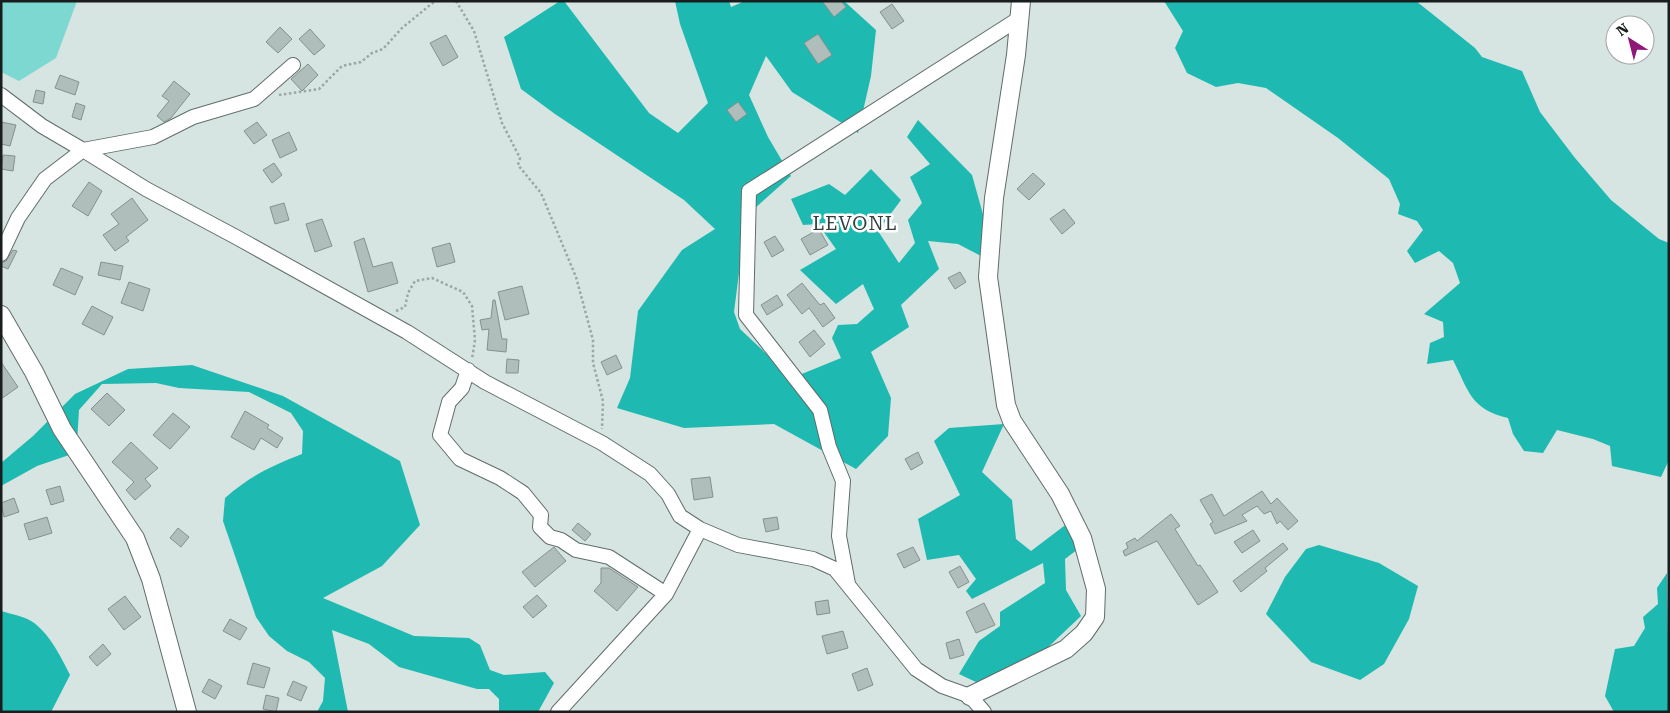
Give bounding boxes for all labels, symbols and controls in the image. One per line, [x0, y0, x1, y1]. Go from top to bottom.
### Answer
north arrow [1605, 15, 1655, 65]
text: N [1613, 20, 1632, 39]
district label: LEVONL [813, 212, 897, 235]

